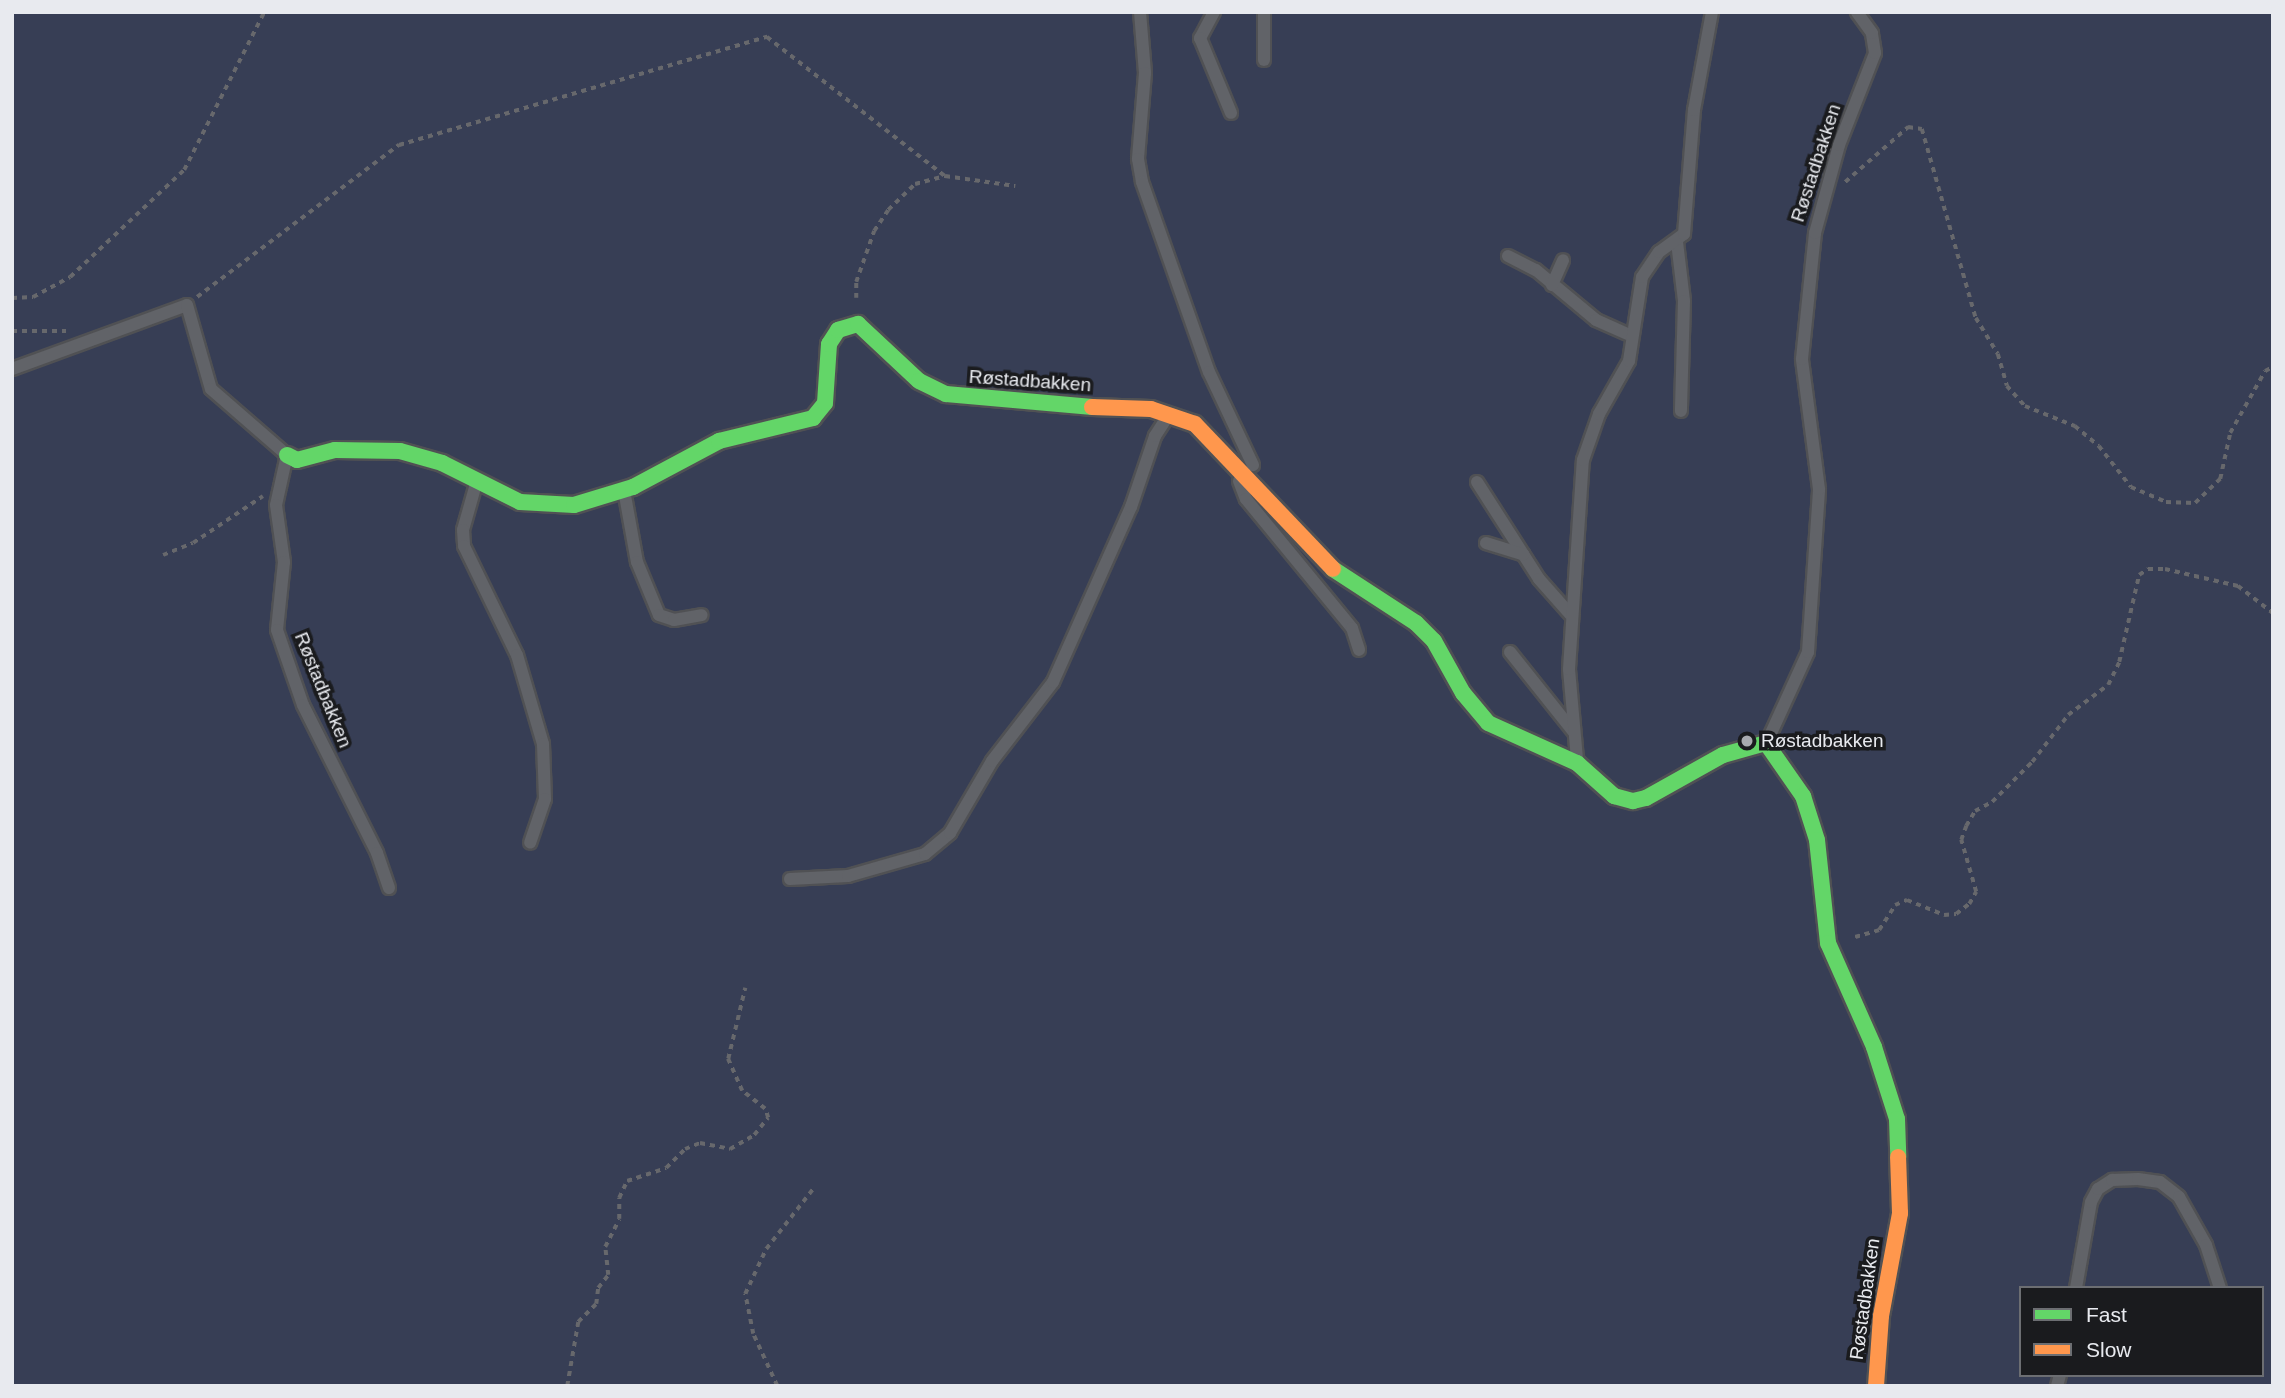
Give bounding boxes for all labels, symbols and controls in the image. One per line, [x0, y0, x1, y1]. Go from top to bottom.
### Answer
street label: Røstadbakken [1786, 101, 1846, 225]
street label: Røstadbakken [968, 365, 1092, 397]
street label: Røstadbakken [289, 629, 357, 751]
place label: Røstadbakken [1761, 730, 1884, 752]
marker: Røstadbakken [1739, 733, 1755, 749]
street label: Røstadbakken [1845, 1237, 1885, 1361]
legend [2019, 1286, 2264, 1377]
text: Fast [2086, 1303, 2127, 1326]
text: Slow [2086, 1338, 2132, 1361]

